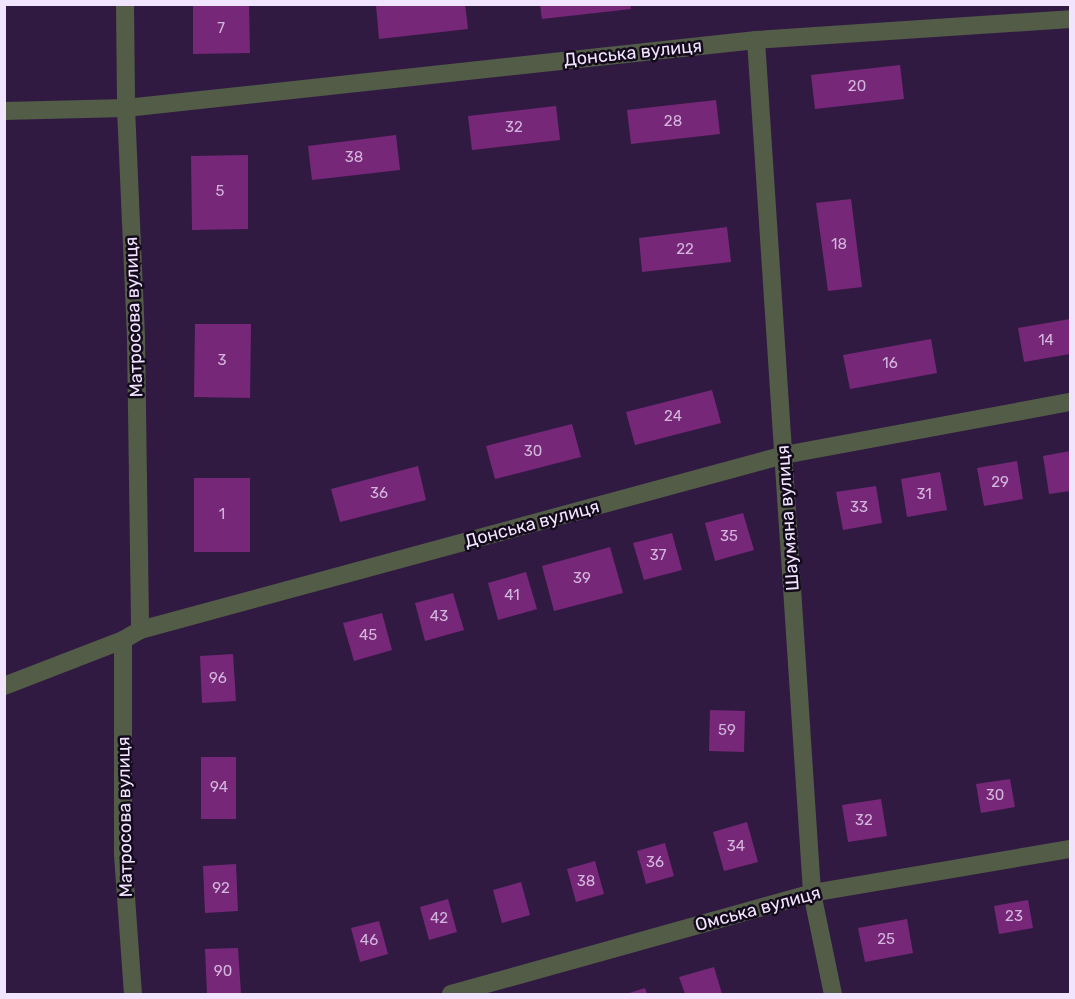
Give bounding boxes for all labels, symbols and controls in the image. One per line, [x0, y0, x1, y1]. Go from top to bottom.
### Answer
house number: 7 [217, 20, 225, 38]
street label: Донська вулиця [563, 35, 703, 71]
house number: 20 [848, 78, 866, 96]
house number: 28 [664, 113, 682, 131]
house number: 32 [505, 119, 523, 137]
house number: 38 [345, 149, 363, 167]
house number: 5 [216, 183, 224, 201]
street label: Матросова вулиця [120, 236, 148, 398]
house number: 18 [831, 236, 847, 254]
house number: 22 [676, 241, 694, 259]
house number: 14 [1038, 332, 1054, 350]
house number: 3 [217, 352, 227, 370]
house number: 16 [882, 355, 898, 373]
house number: 24 [664, 408, 682, 426]
house number: 30 [524, 443, 542, 461]
street label: Шаумяна вулиця [772, 444, 804, 592]
house number: 29 [991, 474, 1009, 492]
house number: 36 [370, 485, 388, 503]
house number: 31 [916, 486, 932, 504]
street label: Донська вулиця [462, 496, 602, 552]
house number: 33 [850, 499, 868, 517]
house number: 1 [219, 506, 225, 524]
house number: 35 [720, 528, 738, 546]
house number: 37 [650, 547, 666, 565]
house number: 39 [573, 570, 591, 588]
house number: 41 [504, 587, 520, 605]
house number: 43 [430, 608, 448, 626]
house number: 45 [359, 627, 377, 645]
house number: 96 [209, 670, 227, 688]
house number: 59 [718, 722, 736, 740]
street label: Матросова вулиця [113, 736, 137, 898]
house number: 94 [210, 779, 228, 797]
house number: 30 [986, 787, 1004, 805]
house number: 32 [855, 812, 873, 830]
house number: 34 [727, 838, 745, 856]
house number: 36 [646, 854, 664, 872]
house number: 38 [577, 873, 595, 891]
house number: 92 [212, 880, 230, 898]
street label: Омська вулиця [693, 882, 823, 936]
house number: 23 [1005, 908, 1023, 926]
house number: 42 [430, 910, 448, 928]
house number: 25 [877, 931, 895, 949]
house number: 46 [360, 932, 378, 950]
house number: 90 [214, 963, 232, 981]

